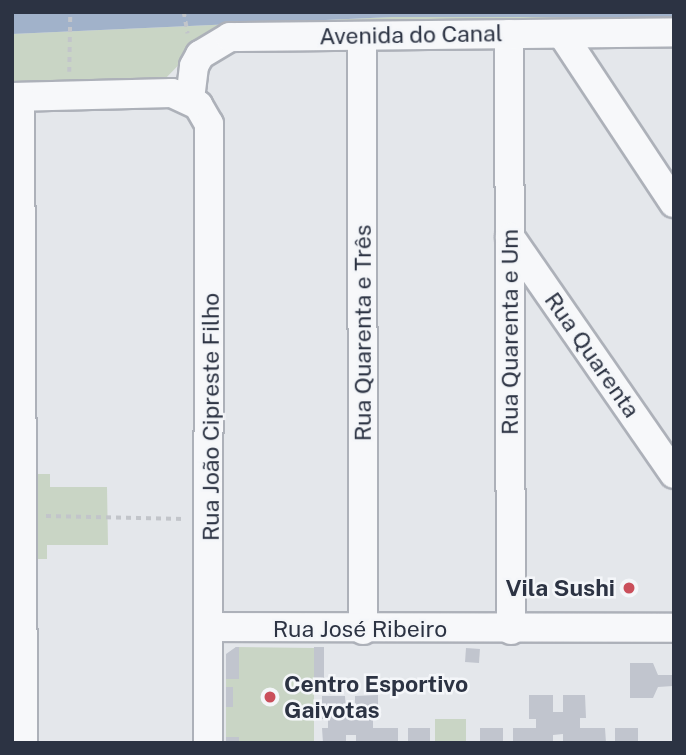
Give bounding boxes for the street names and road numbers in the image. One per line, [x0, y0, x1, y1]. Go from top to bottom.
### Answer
street label: Avenida do Canal [319, 20, 503, 50]
street label: Rua Quarenta e Três [349, 225, 377, 441]
street label: Rua Quarenta e Um [496, 229, 524, 435]
street label: Rua Quarenta [539, 287, 645, 423]
street label: Rua João Cipreste Filho [197, 293, 225, 541]
street label: Rua José Ribeiro [273, 615, 447, 643]

